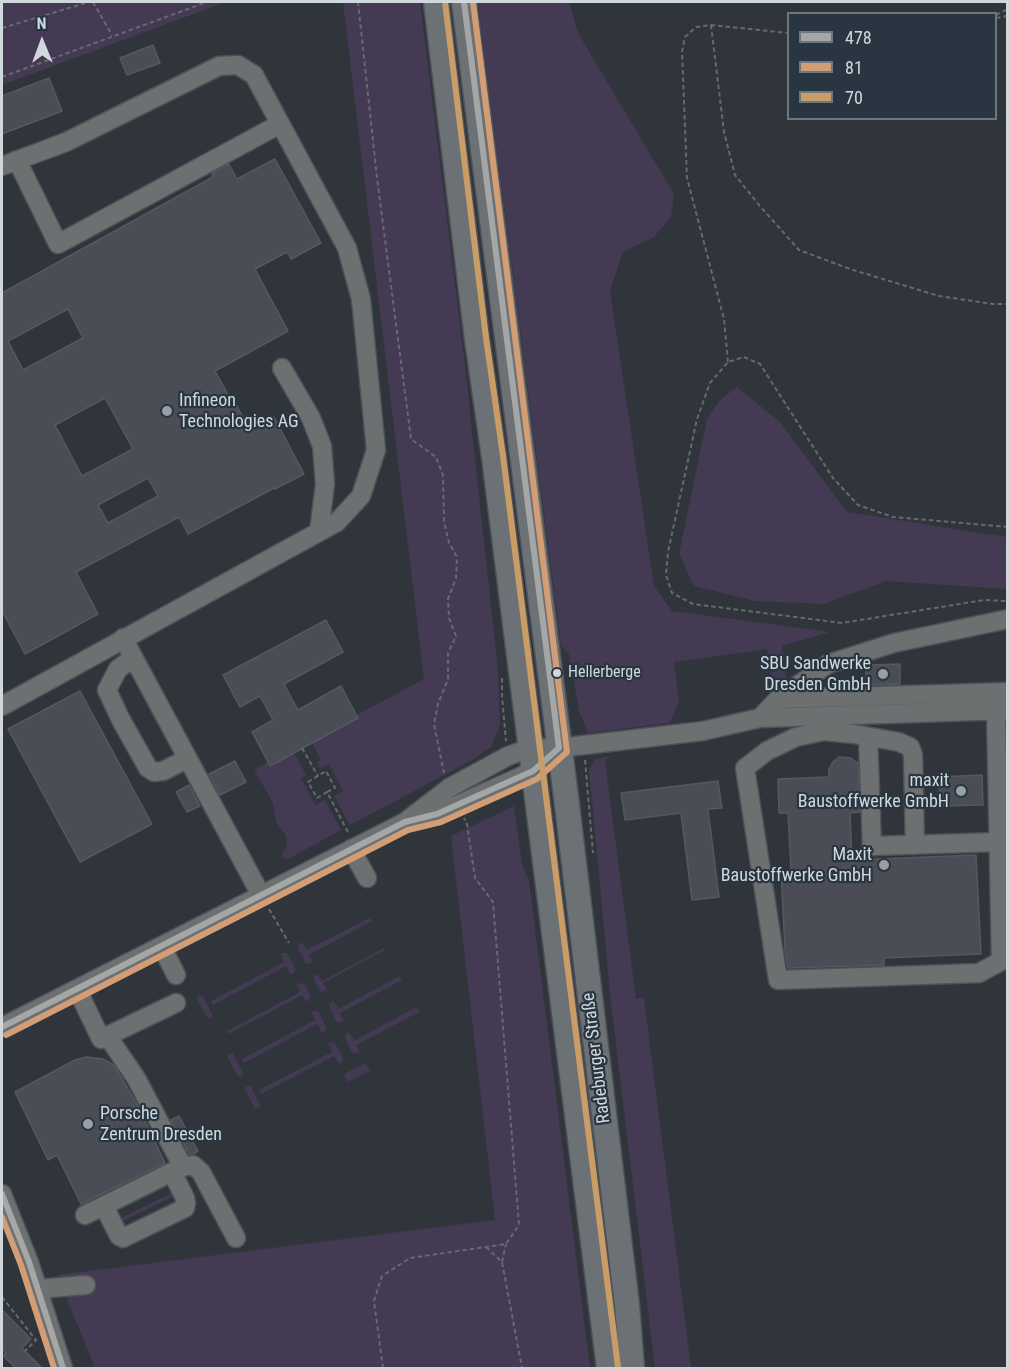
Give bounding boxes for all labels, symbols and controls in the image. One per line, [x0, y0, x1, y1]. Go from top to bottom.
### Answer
north arrow [12, 12, 72, 72]
legend [787, 12, 997, 120]
text: N [37, 14, 47, 33]
text: 478 [845, 27, 872, 48]
text: 81 [845, 57, 863, 78]
text: 70 [845, 87, 863, 108]
place label: Infineon Technologies AG [179, 390, 299, 432]
marker: Infineon Technologies AG [160, 404, 174, 418]
place label: SBU Sandwerke Dresden GmbH [760, 653, 871, 696]
place label: Hellerberge [568, 663, 641, 683]
marker: Hellerberge [551, 667, 563, 679]
marker: SBU Sandwerke Dresden GmbH [876, 667, 890, 681]
place label: maxit Baustoffwerke GmbH [798, 770, 949, 812]
marker: maxit Baustoffwerke GmbH [954, 784, 968, 798]
place label: Maxit Baustoffwerke GmbH [721, 844, 872, 886]
marker: Maxit Baustoffwerke GmbH [877, 858, 891, 872]
street label: Radeburger Straße [578, 991, 616, 1125]
place label: Porsche Zentrum Dresden [100, 1103, 222, 1146]
marker: Porsche Zentrum Dresden [81, 1117, 95, 1131]

